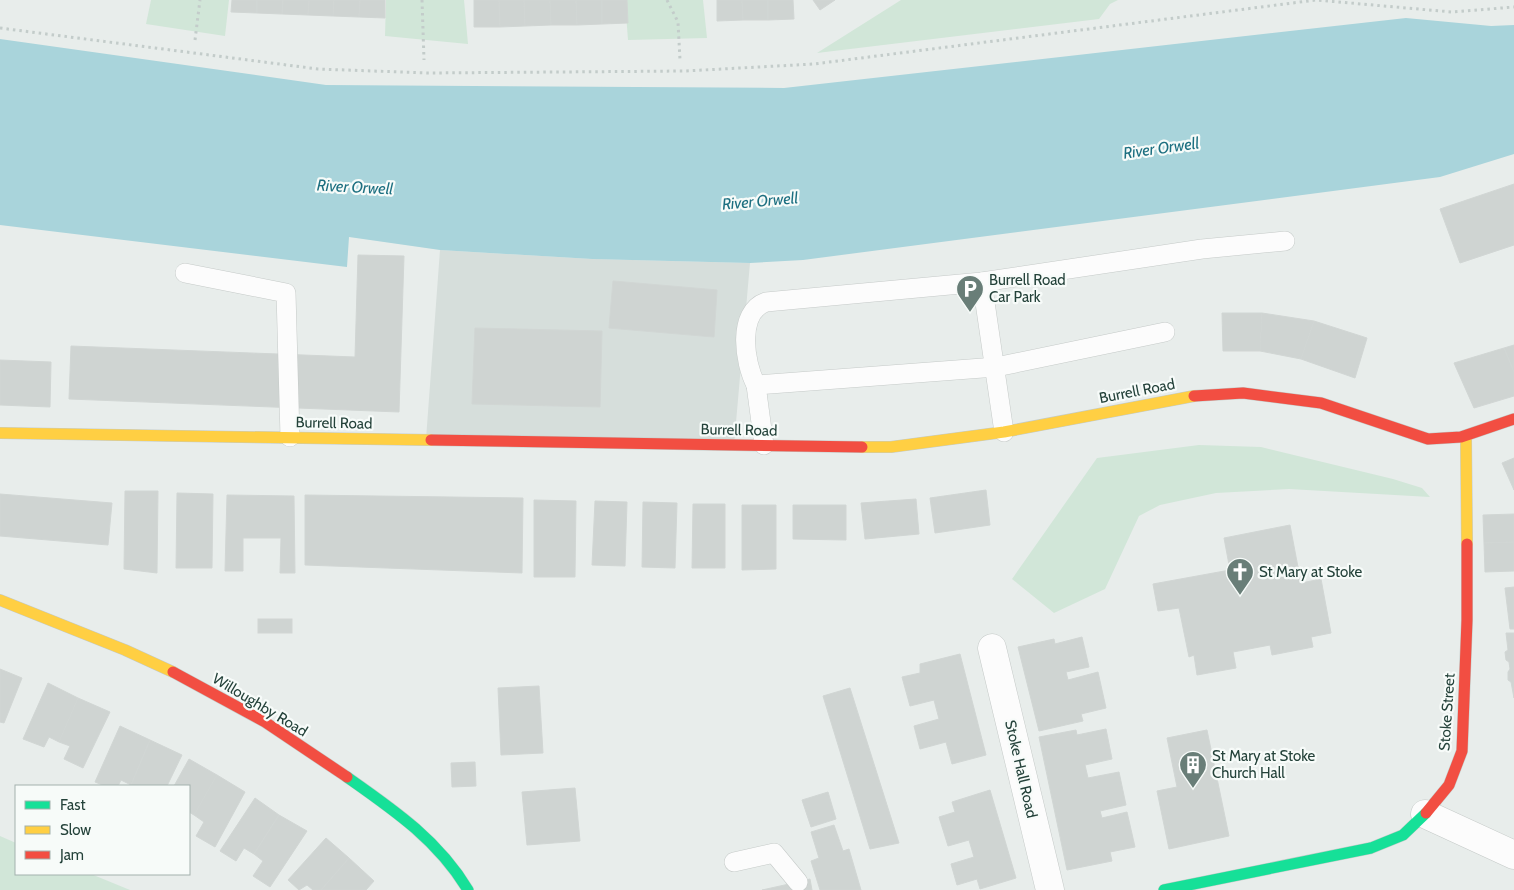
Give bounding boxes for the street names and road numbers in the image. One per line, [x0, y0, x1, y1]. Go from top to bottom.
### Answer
street label: Burrell Road [1098, 375, 1176, 407]
street label: Burrell Road [295, 413, 373, 433]
street label: Burrell Road [700, 420, 778, 440]
street label: Willoughby Road [209, 670, 311, 740]
street label: Stoke Street [1435, 673, 1459, 751]
street label: Stoke Hall Road [1001, 718, 1041, 820]

